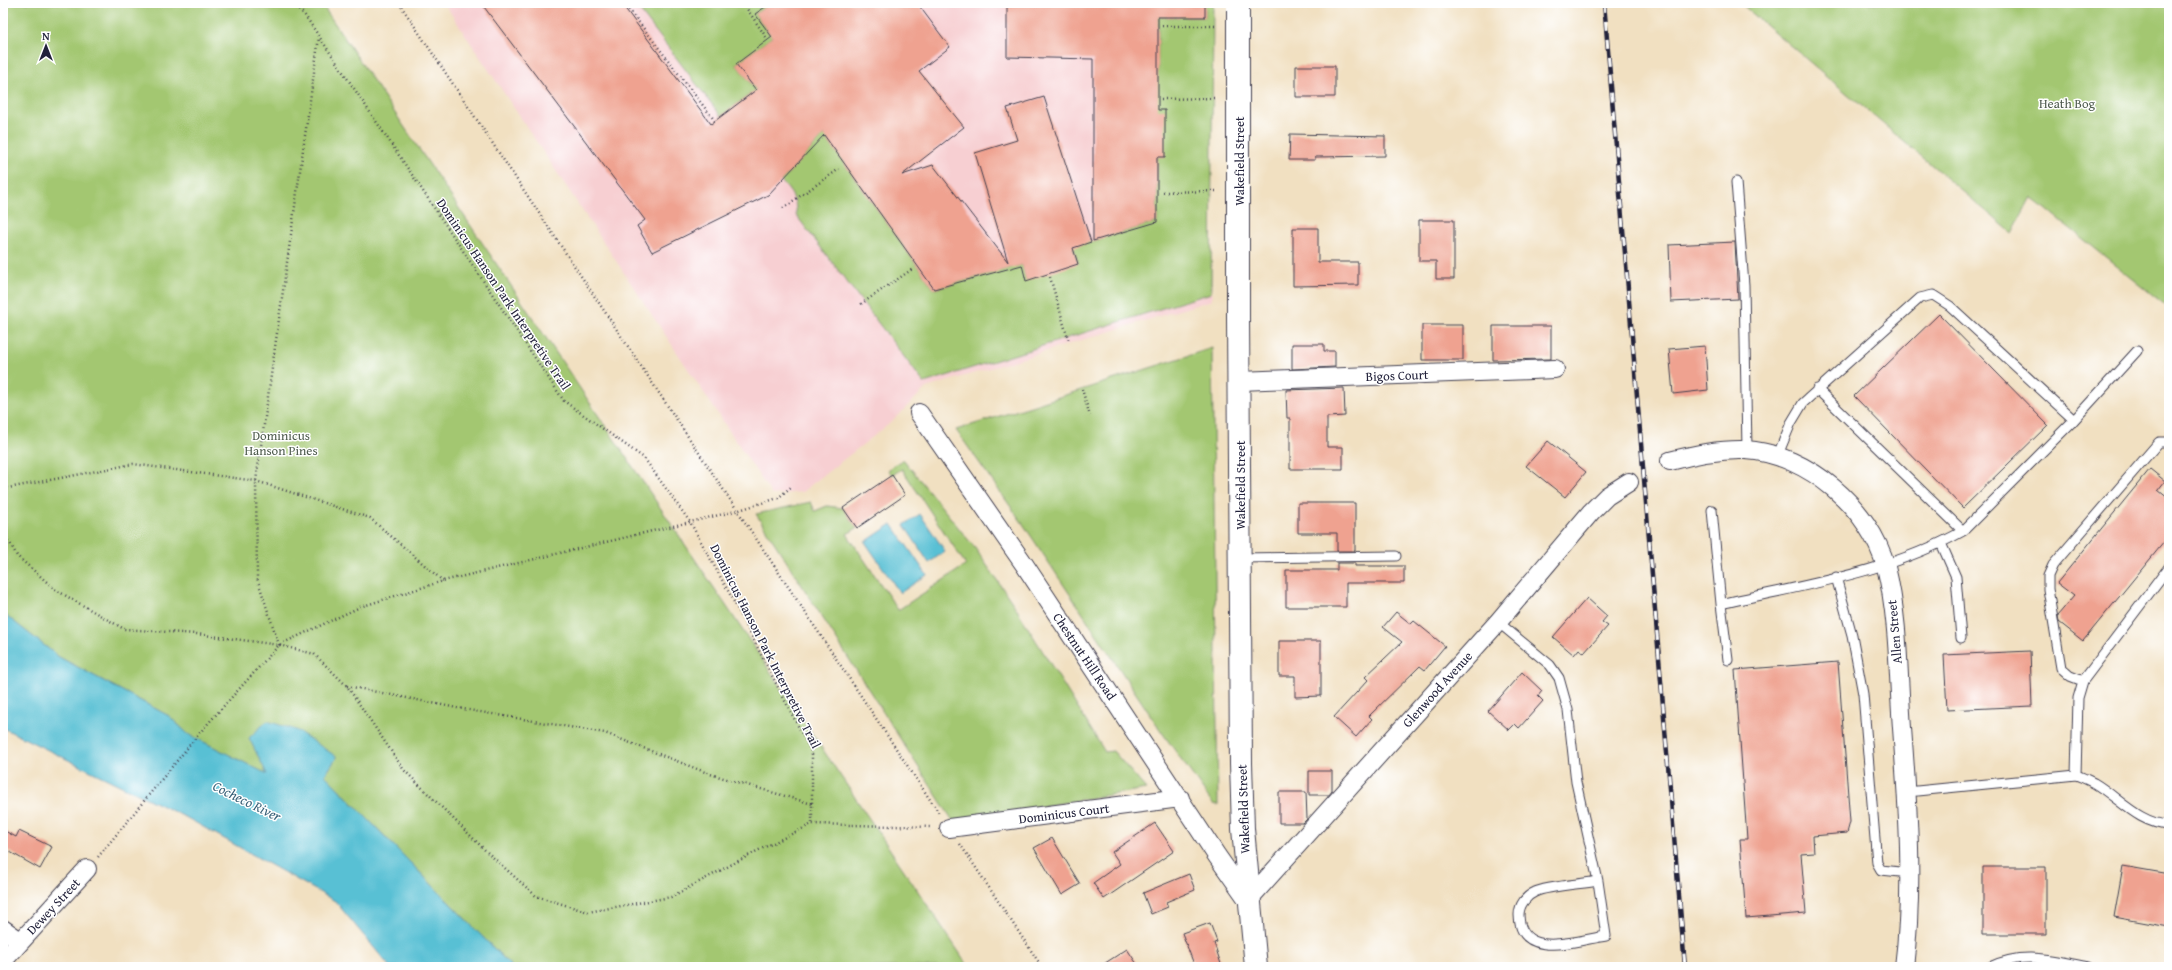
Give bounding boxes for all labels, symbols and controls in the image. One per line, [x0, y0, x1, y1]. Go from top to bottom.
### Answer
north arrow [26, 26, 66, 66]
text: N [42, 28, 50, 44]
park label: Heath Bog [2039, 94, 2096, 113]
street label: Wakefield Street [1230, 116, 1249, 206]
street label: Dominicus Hanson Park Interpretive Trail [432, 195, 575, 394]
street label: Bigos Court [1365, 365, 1429, 386]
park label: Dominicus Hanson Pines [244, 426, 318, 460]
street label: Wakefield Street [1231, 440, 1250, 530]
street label: Dominicus Hanson Park Interpretive Trail [705, 541, 826, 752]
street label: Allen Street [1882, 599, 1907, 665]
street label: Chestnut Hill Road [1048, 609, 1121, 704]
street label: Glenwood Avenue [1398, 647, 1477, 732]
street label: Wakefield Street [1232, 764, 1255, 854]
water label: Cocheco River [210, 776, 285, 826]
street label: Dominicus Court [1018, 798, 1111, 828]
street label: Dewey Street [22, 873, 85, 939]

